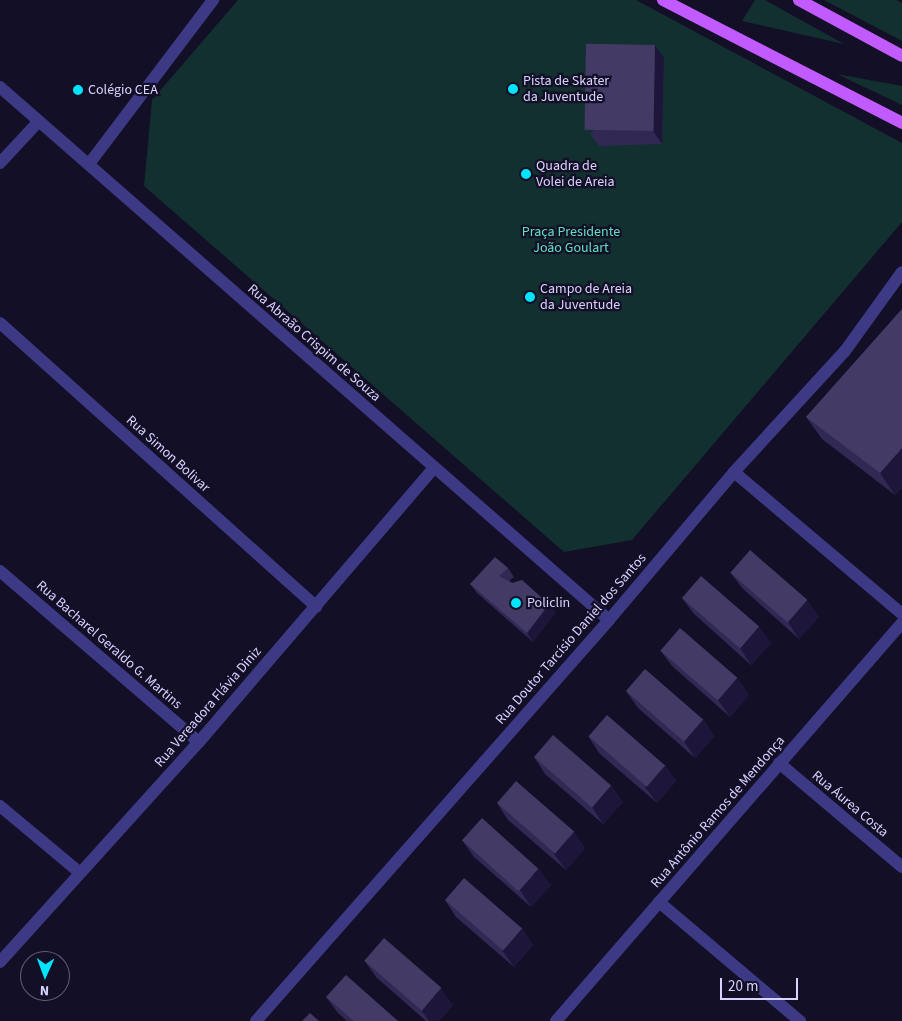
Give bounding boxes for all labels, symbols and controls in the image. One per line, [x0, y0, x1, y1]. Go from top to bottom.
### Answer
place label: Pista de Skater da Juventude [523, 73, 609, 105]
place label: Colégio CEA [88, 82, 158, 98]
marker: Pista de Skater da Juventude [507, 83, 519, 95]
marker: Colégio CEA [72, 84, 84, 96]
place label: Quadra de Volei de Areia [536, 158, 615, 190]
marker: Quadra de Volei de Areia [520, 168, 532, 180]
park label: Praça Presidente João Goulart [522, 224, 620, 256]
street label: Rua Abraão Crispim de Souza [244, 281, 384, 405]
place label: Campo de Areia da Juventude [540, 281, 632, 314]
marker: Campo de Areia da Juventude [524, 291, 536, 303]
street label: Rua Simon Bolivar [123, 412, 213, 496]
street label: Rua Doutor Tarcísio Daniel dos Santos [492, 550, 650, 728]
street label: Rua Bacharel Geraldo G. Martins [33, 577, 185, 713]
place label: Policlin [527, 595, 570, 611]
marker: Policlin [509, 596, 523, 610]
street label: Rua Vereadora Flávia Diniz [151, 643, 265, 771]
street label: Rua Antônio Ramos de Mendonça [647, 733, 789, 891]
street label: Rua Áurea Costa [808, 767, 892, 841]
north arrow [20, 951, 70, 1001]
scale bar [722, 968, 800, 1000]
text: 20 m [728, 976, 758, 997]
text: N [40, 980, 50, 1000]

